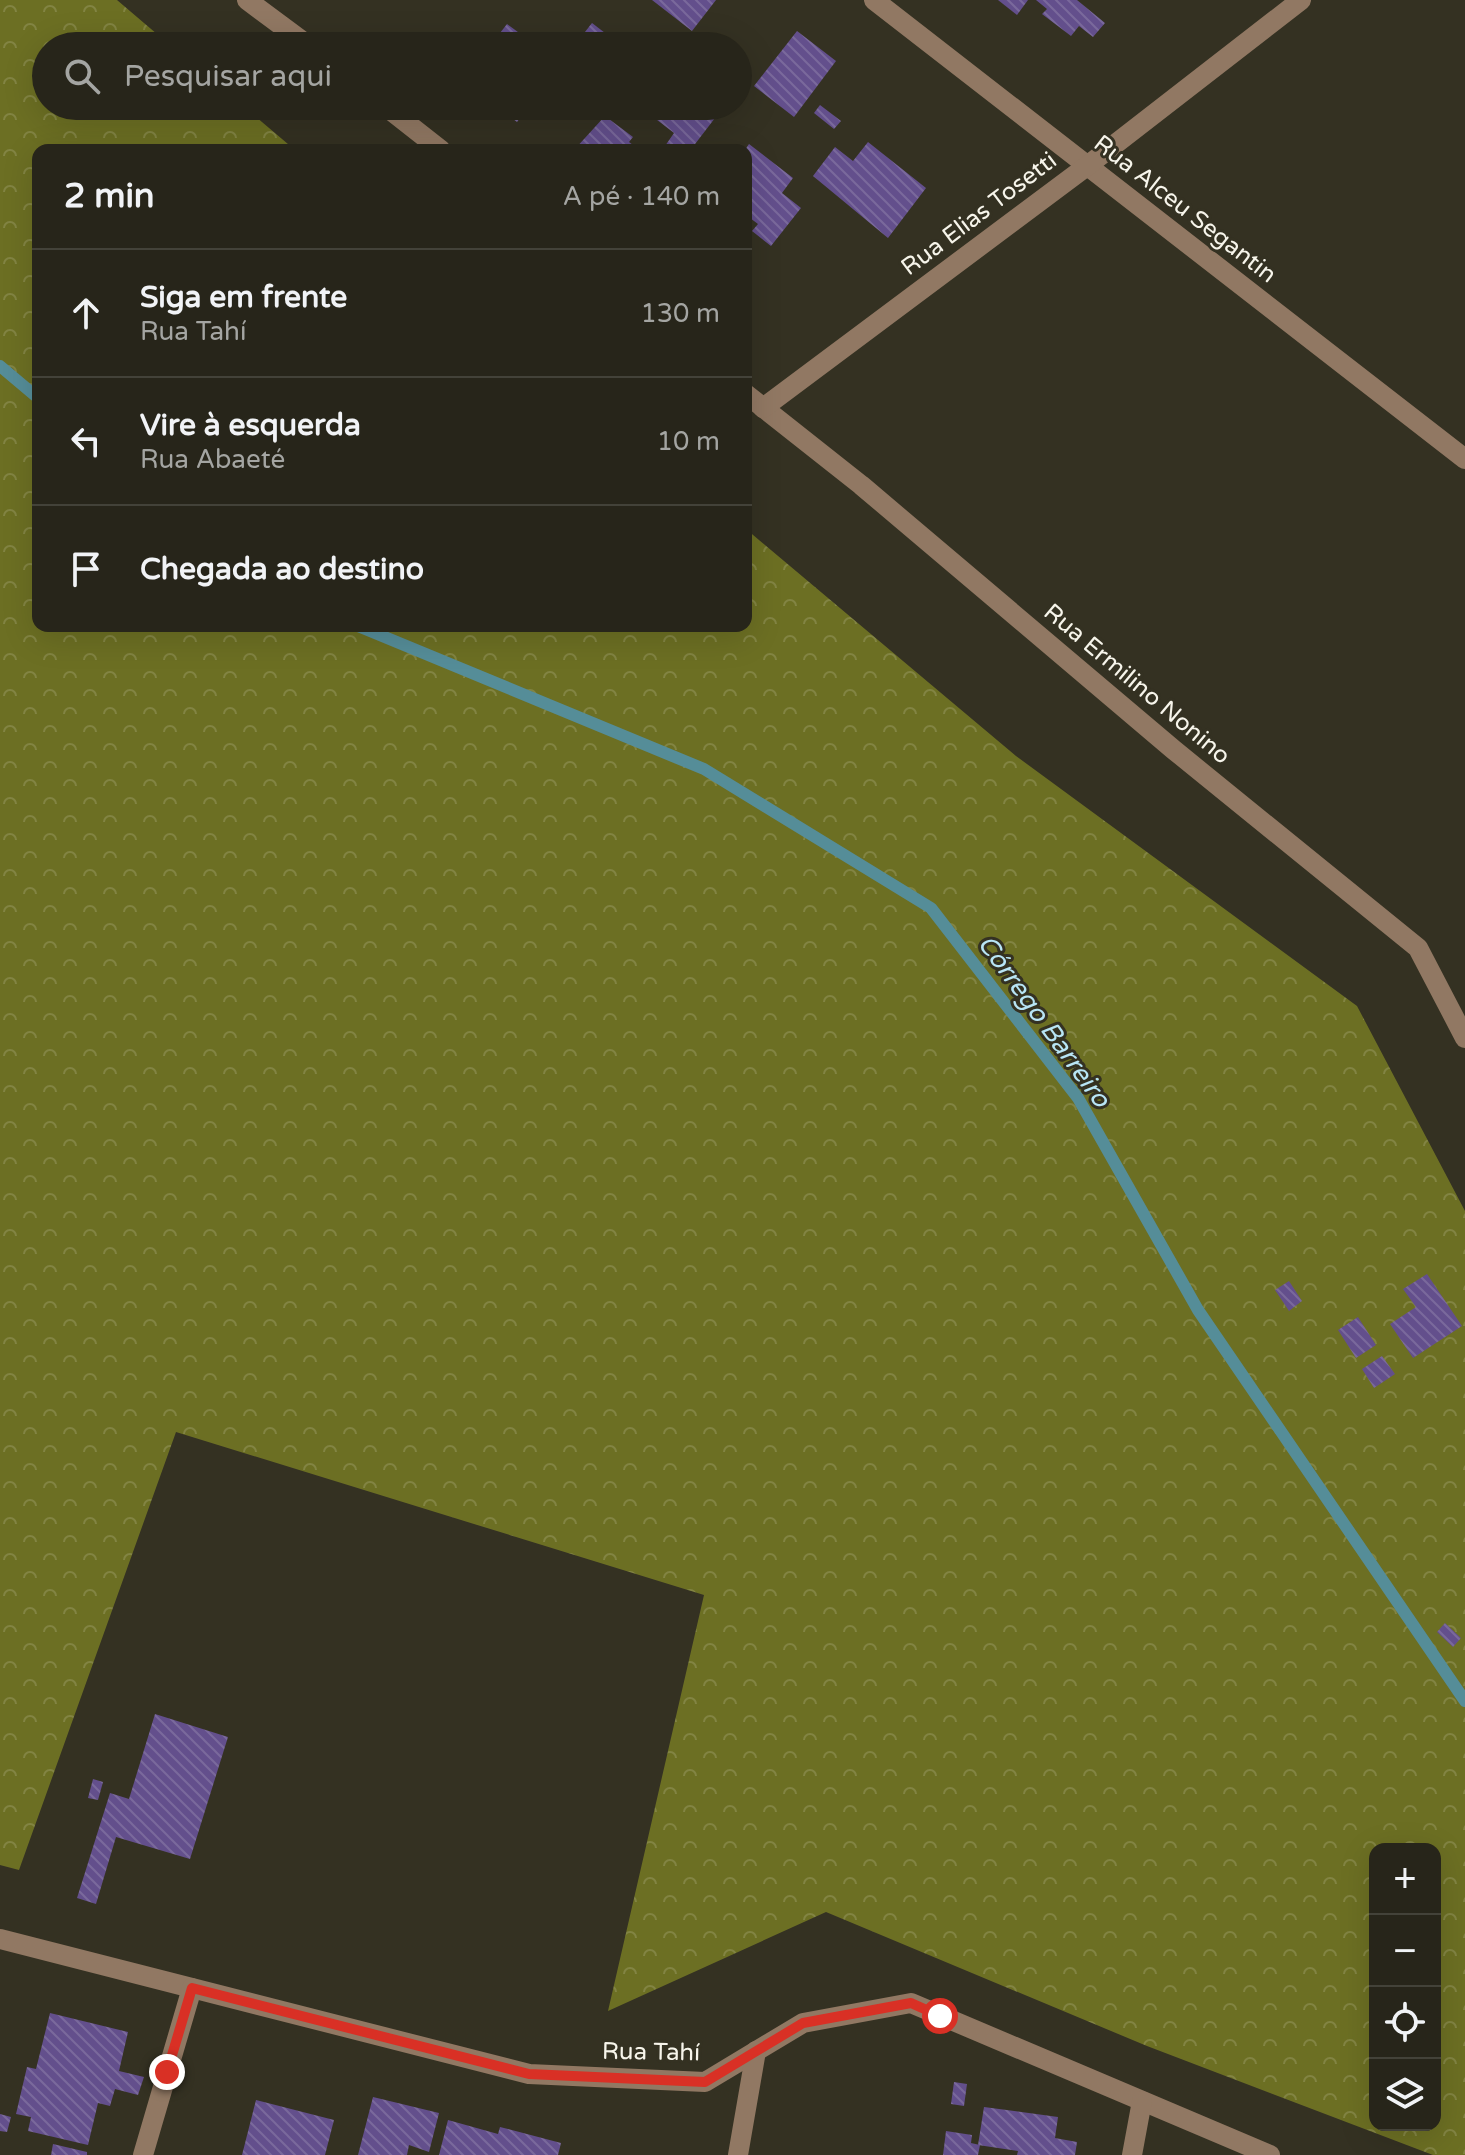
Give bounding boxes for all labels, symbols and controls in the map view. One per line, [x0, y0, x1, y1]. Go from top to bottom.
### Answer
search box [32, 32, 752, 120]
icon: search [60, 54, 104, 98]
text: Pesquisar aqui [124, 58, 332, 95]
street label: Rua Alceu Segantin [1088, 129, 1282, 289]
street label: Rua Elias Tosetti [896, 146, 1062, 282]
text: 2 min [64, 176, 155, 217]
text: A pé · 140 m [563, 181, 720, 212]
text: Siga em frente [140, 279, 347, 316]
icon: ahead [64, 291, 108, 335]
text: 130 m [640, 298, 720, 329]
text: Rua Tahí [140, 316, 246, 347]
text: Vire à esquerda [140, 407, 361, 444]
icon: left [64, 419, 108, 463]
text: 10 m [657, 426, 720, 457]
text: Rua Abaeté [140, 444, 285, 475]
icon: arrive [64, 547, 108, 591]
text: Chegada ao destino [140, 551, 424, 588]
street label: Rua Ermilino Nonino [1038, 598, 1236, 770]
water label: Córrego Barreiro [971, 929, 1118, 1114]
map controls [1369, 1843, 1441, 2131]
button: + [1369, 1843, 1441, 1915]
button: − [1369, 1915, 1441, 1987]
button: locate [1369, 1987, 1441, 2059]
route start [922, 1998, 958, 2034]
street label: Rua Tahí [602, 2037, 700, 2067]
route end [149, 2054, 185, 2090]
button: layers [1369, 2059, 1441, 2131]

